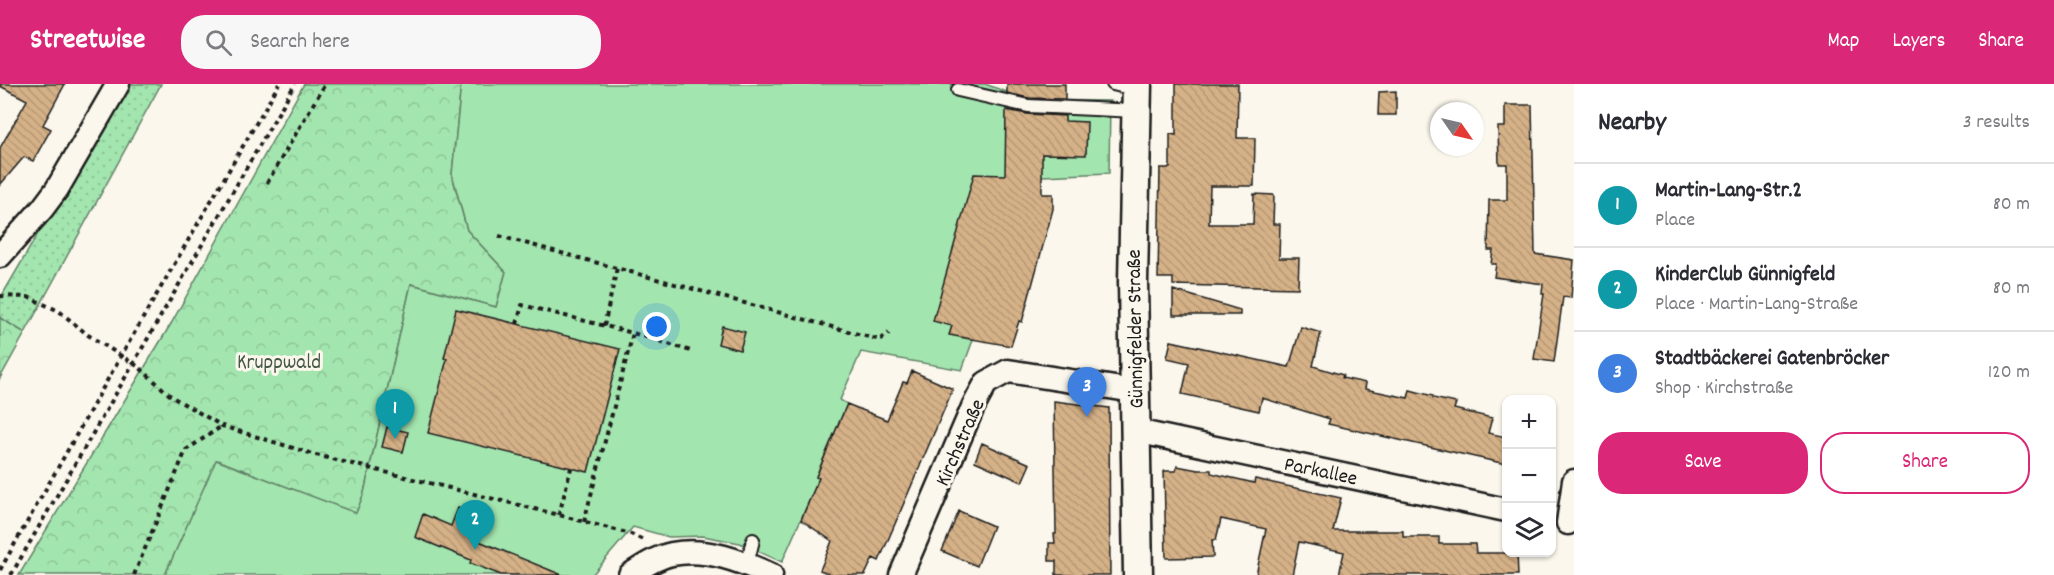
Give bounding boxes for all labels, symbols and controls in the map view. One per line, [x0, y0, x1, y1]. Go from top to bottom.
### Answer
search box [181, 15, 601, 69]
text: Streetwise [30, 22, 145, 62]
icon: search [202, 26, 235, 59]
text: Search here [250, 27, 350, 58]
text: Map [1828, 27, 1859, 57]
text: Layers [1892, 27, 1945, 57]
text: Share [1978, 27, 2024, 57]
north arrow [1430, 102, 1484, 156]
text: Nearby [1598, 105, 1666, 142]
text: 3 results [1963, 109, 2030, 137]
text: Martin-Lang-Str.2 [1655, 176, 1802, 207]
text: 1 [1615, 191, 1620, 219]
text: 80 m [1993, 191, 2030, 219]
text: Place [1655, 207, 1695, 235]
street label: Günnigfelder Straße [1121, 249, 1153, 409]
text: KinderClub Günnigfeld [1655, 260, 1835, 291]
text: 2 [1613, 275, 1622, 303]
text: 80 m [1993, 275, 2030, 303]
text: Place · Martin-Lang-Straße [1655, 291, 1858, 319]
your location [642, 312, 671, 341]
text: Stadtbäckerei Gatenbröcker [1655, 344, 1889, 375]
park label: Kruppwald [237, 349, 321, 379]
text: 3 [1613, 359, 1622, 387]
text: 120 m [1988, 359, 2030, 387]
pin: 3 [1068, 368, 1106, 417]
text: Shop · Kirchstraße [1655, 375, 1793, 403]
pin: 1 [376, 390, 414, 439]
street label: Kirchstraße [929, 395, 994, 492]
map controls [1502, 395, 1556, 557]
button: + [1502, 395, 1556, 449]
button: Save [1598, 432, 1808, 494]
button: Share [1820, 432, 2030, 494]
button: − [1502, 449, 1556, 503]
street label: Parkallee [1281, 451, 1360, 495]
pin: 2 [456, 500, 494, 550]
button: layers [1502, 503, 1556, 557]

